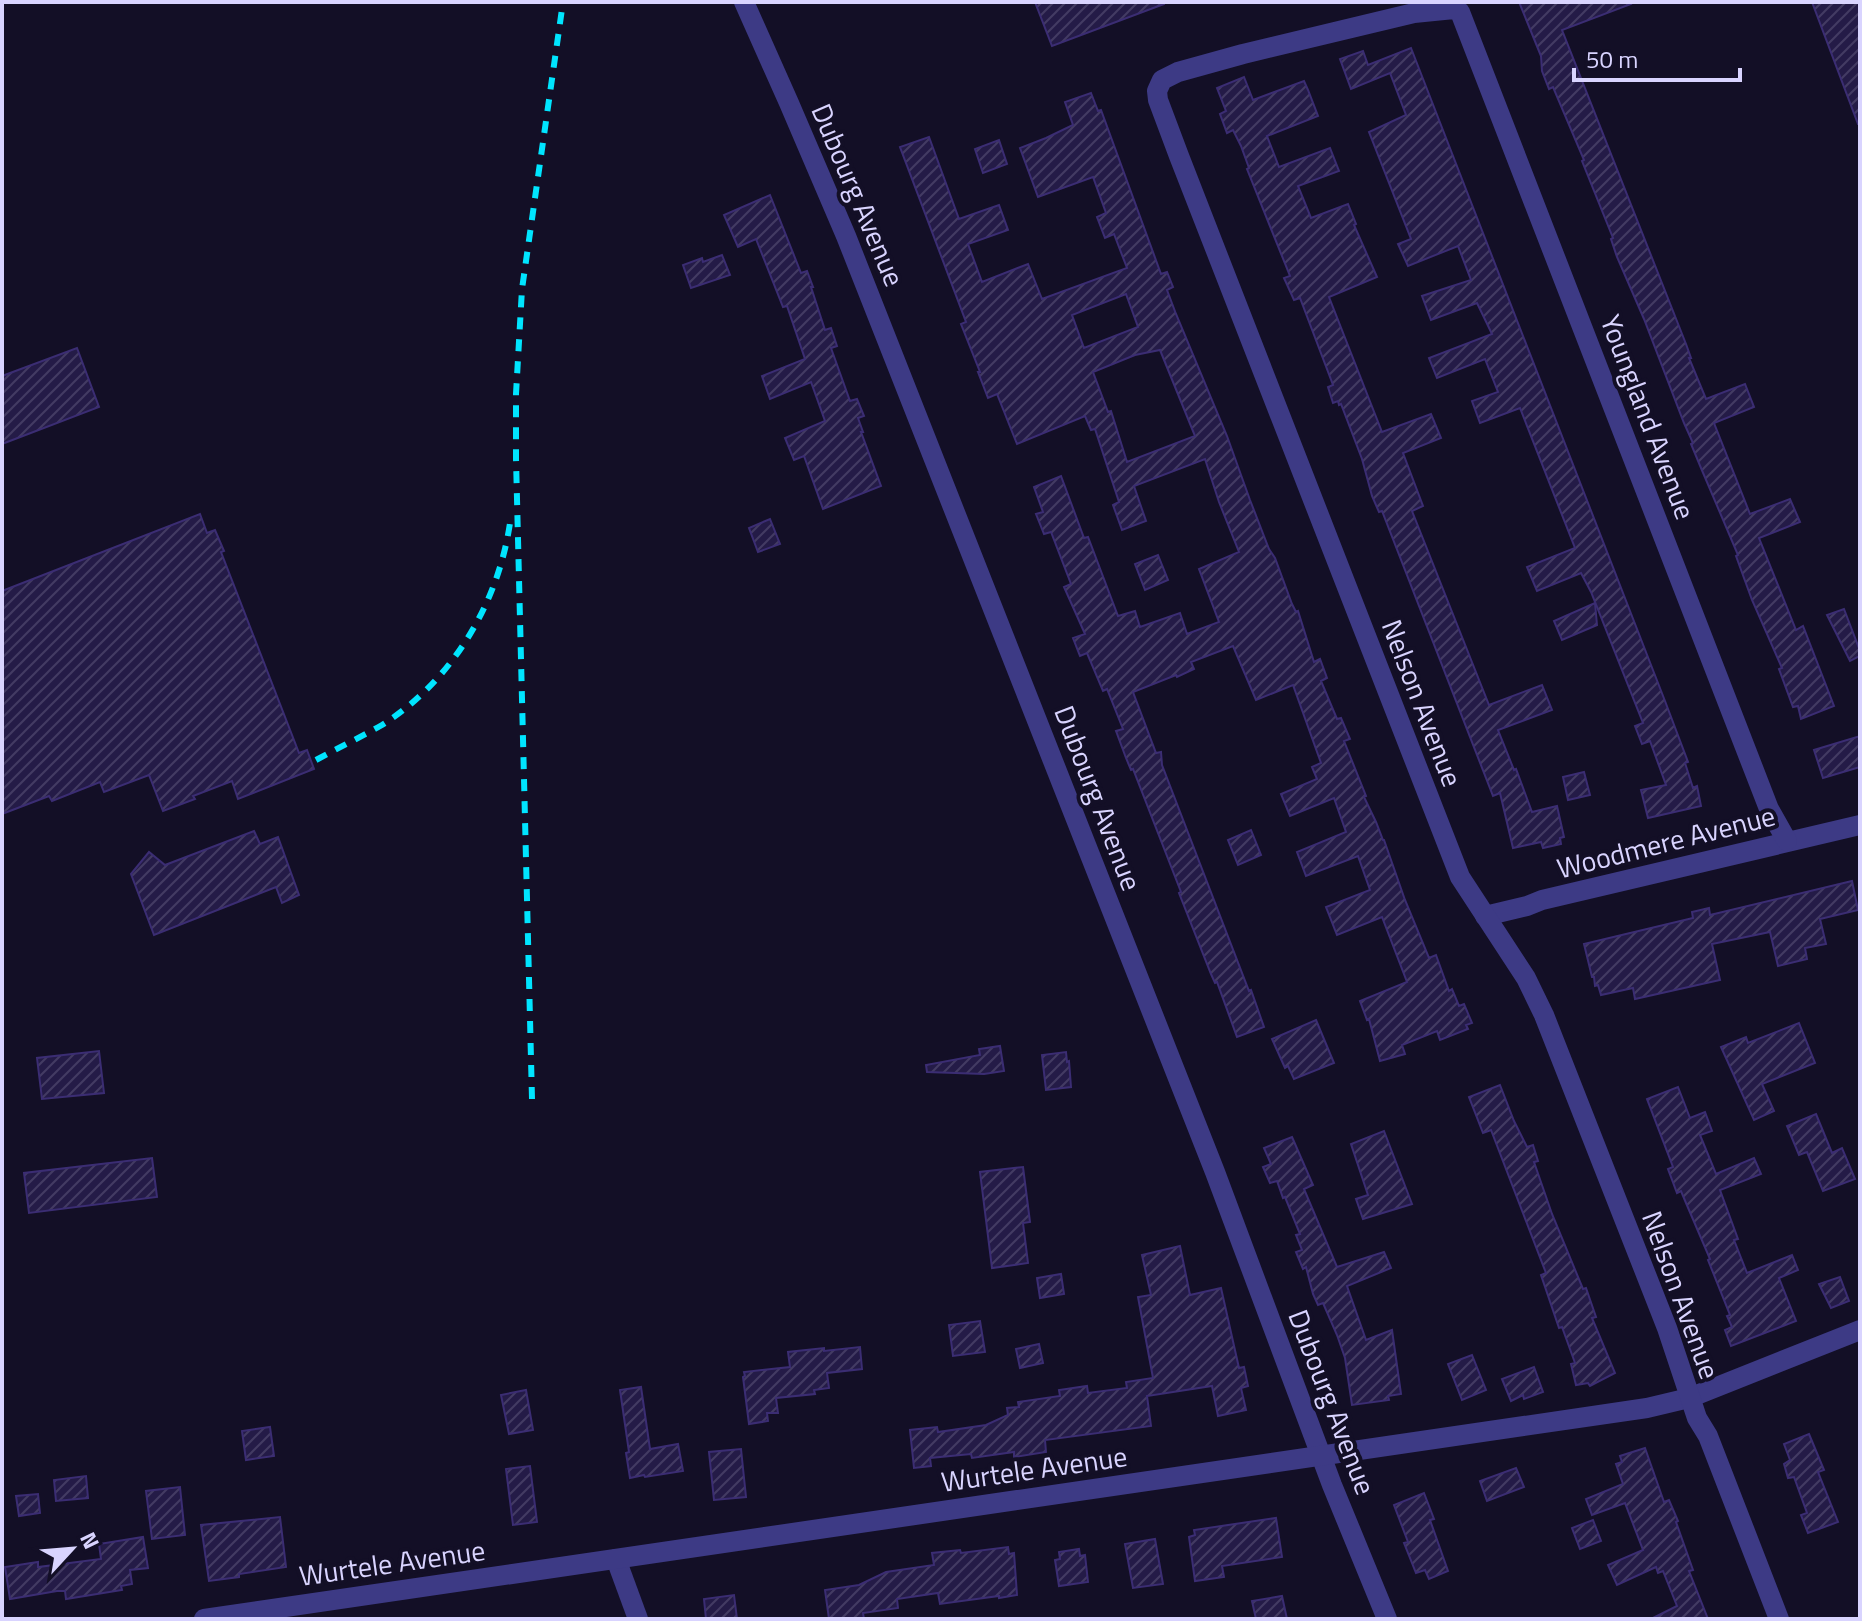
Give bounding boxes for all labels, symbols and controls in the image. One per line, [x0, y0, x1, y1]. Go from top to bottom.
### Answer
scale bar [1574, 32, 1740, 82]
text: 50 m [1586, 41, 1638, 77]
street label: Dubourg Avenue [801, 97, 916, 293]
street label: Youngland Avenue [1590, 308, 1707, 525]
street label: Nelson Avenue [1371, 613, 1474, 793]
street label: Dubourg Avenue [1043, 699, 1153, 897]
street label: Woodmere Avenue [1552, 794, 1780, 889]
street label: Nelson Avenue [1631, 1205, 1732, 1385]
street label: Dubourg Avenue [1277, 1303, 1387, 1501]
street label: Wurtele Avenue [938, 1434, 1130, 1503]
north arrow [32, 1509, 112, 1589]
text: N [71, 1526, 109, 1555]
street label: Wurtele Avenue [296, 1528, 488, 1597]

